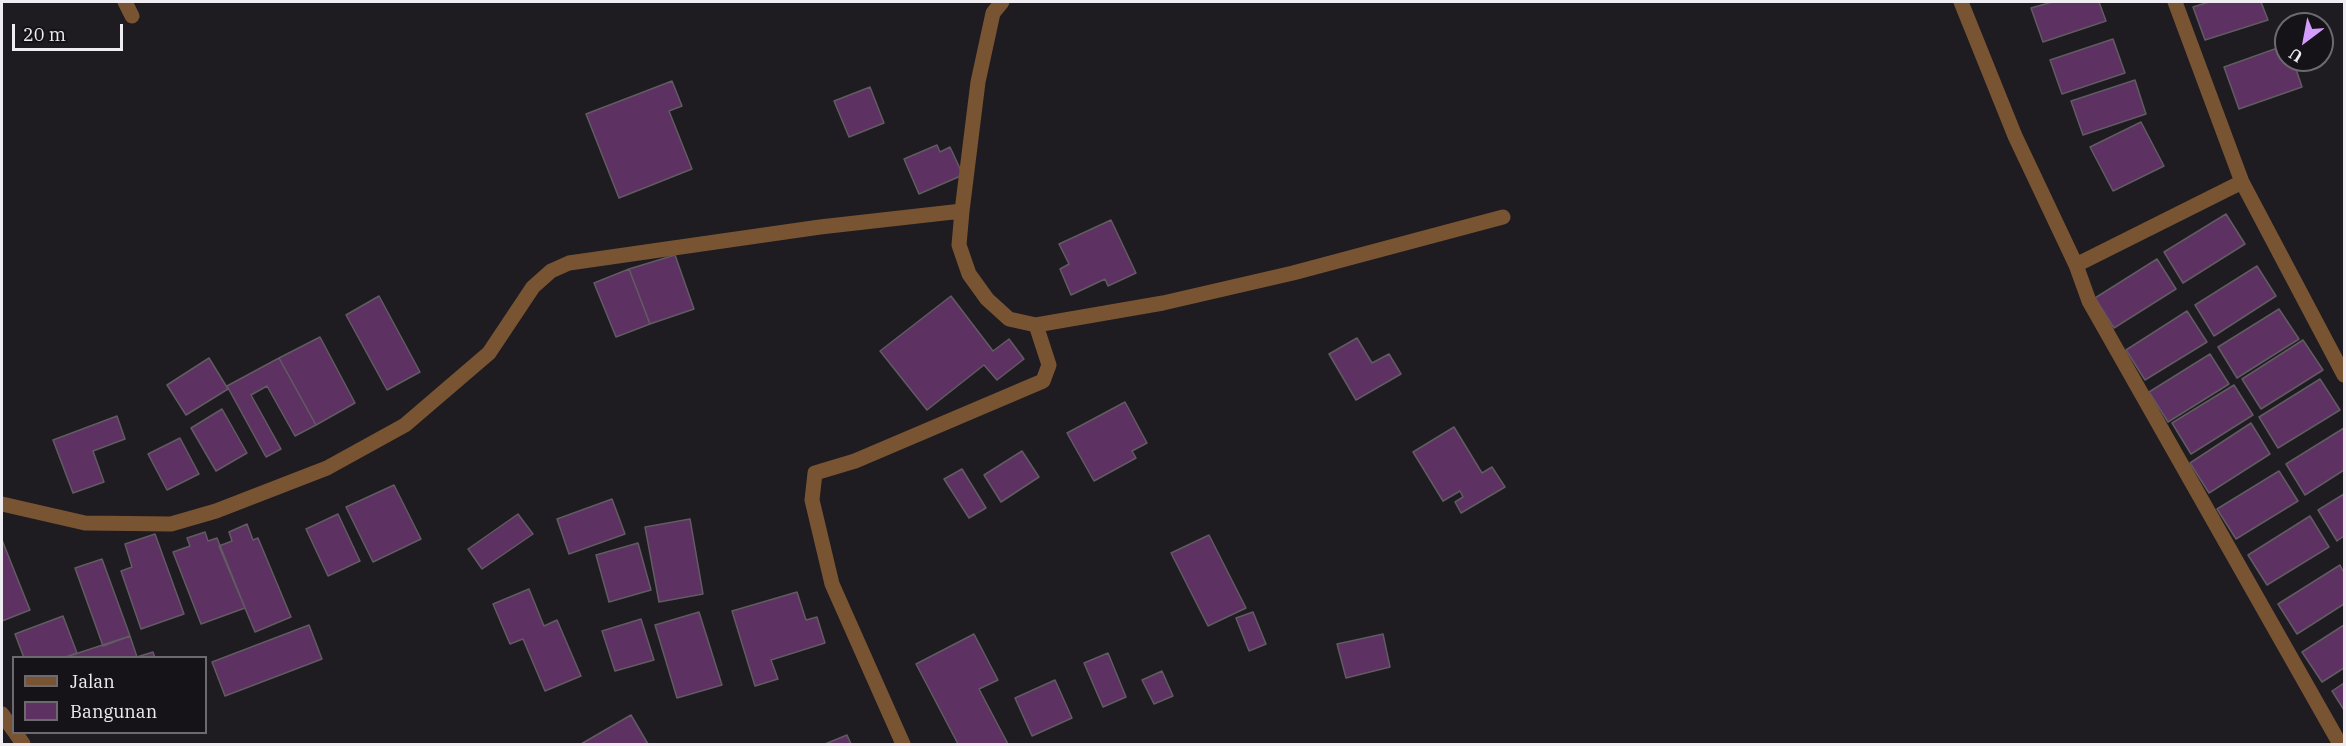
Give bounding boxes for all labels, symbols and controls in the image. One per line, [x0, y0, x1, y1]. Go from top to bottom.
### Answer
scale bar [15, 12, 126, 50]
north arrow [2274, 12, 2334, 72]
text: 20 m [23, 23, 66, 46]
text: U [2285, 44, 2306, 67]
legend [12, 656, 207, 734]
text: Jalan [70, 670, 115, 693]
text: Bangunan [70, 700, 157, 723]

